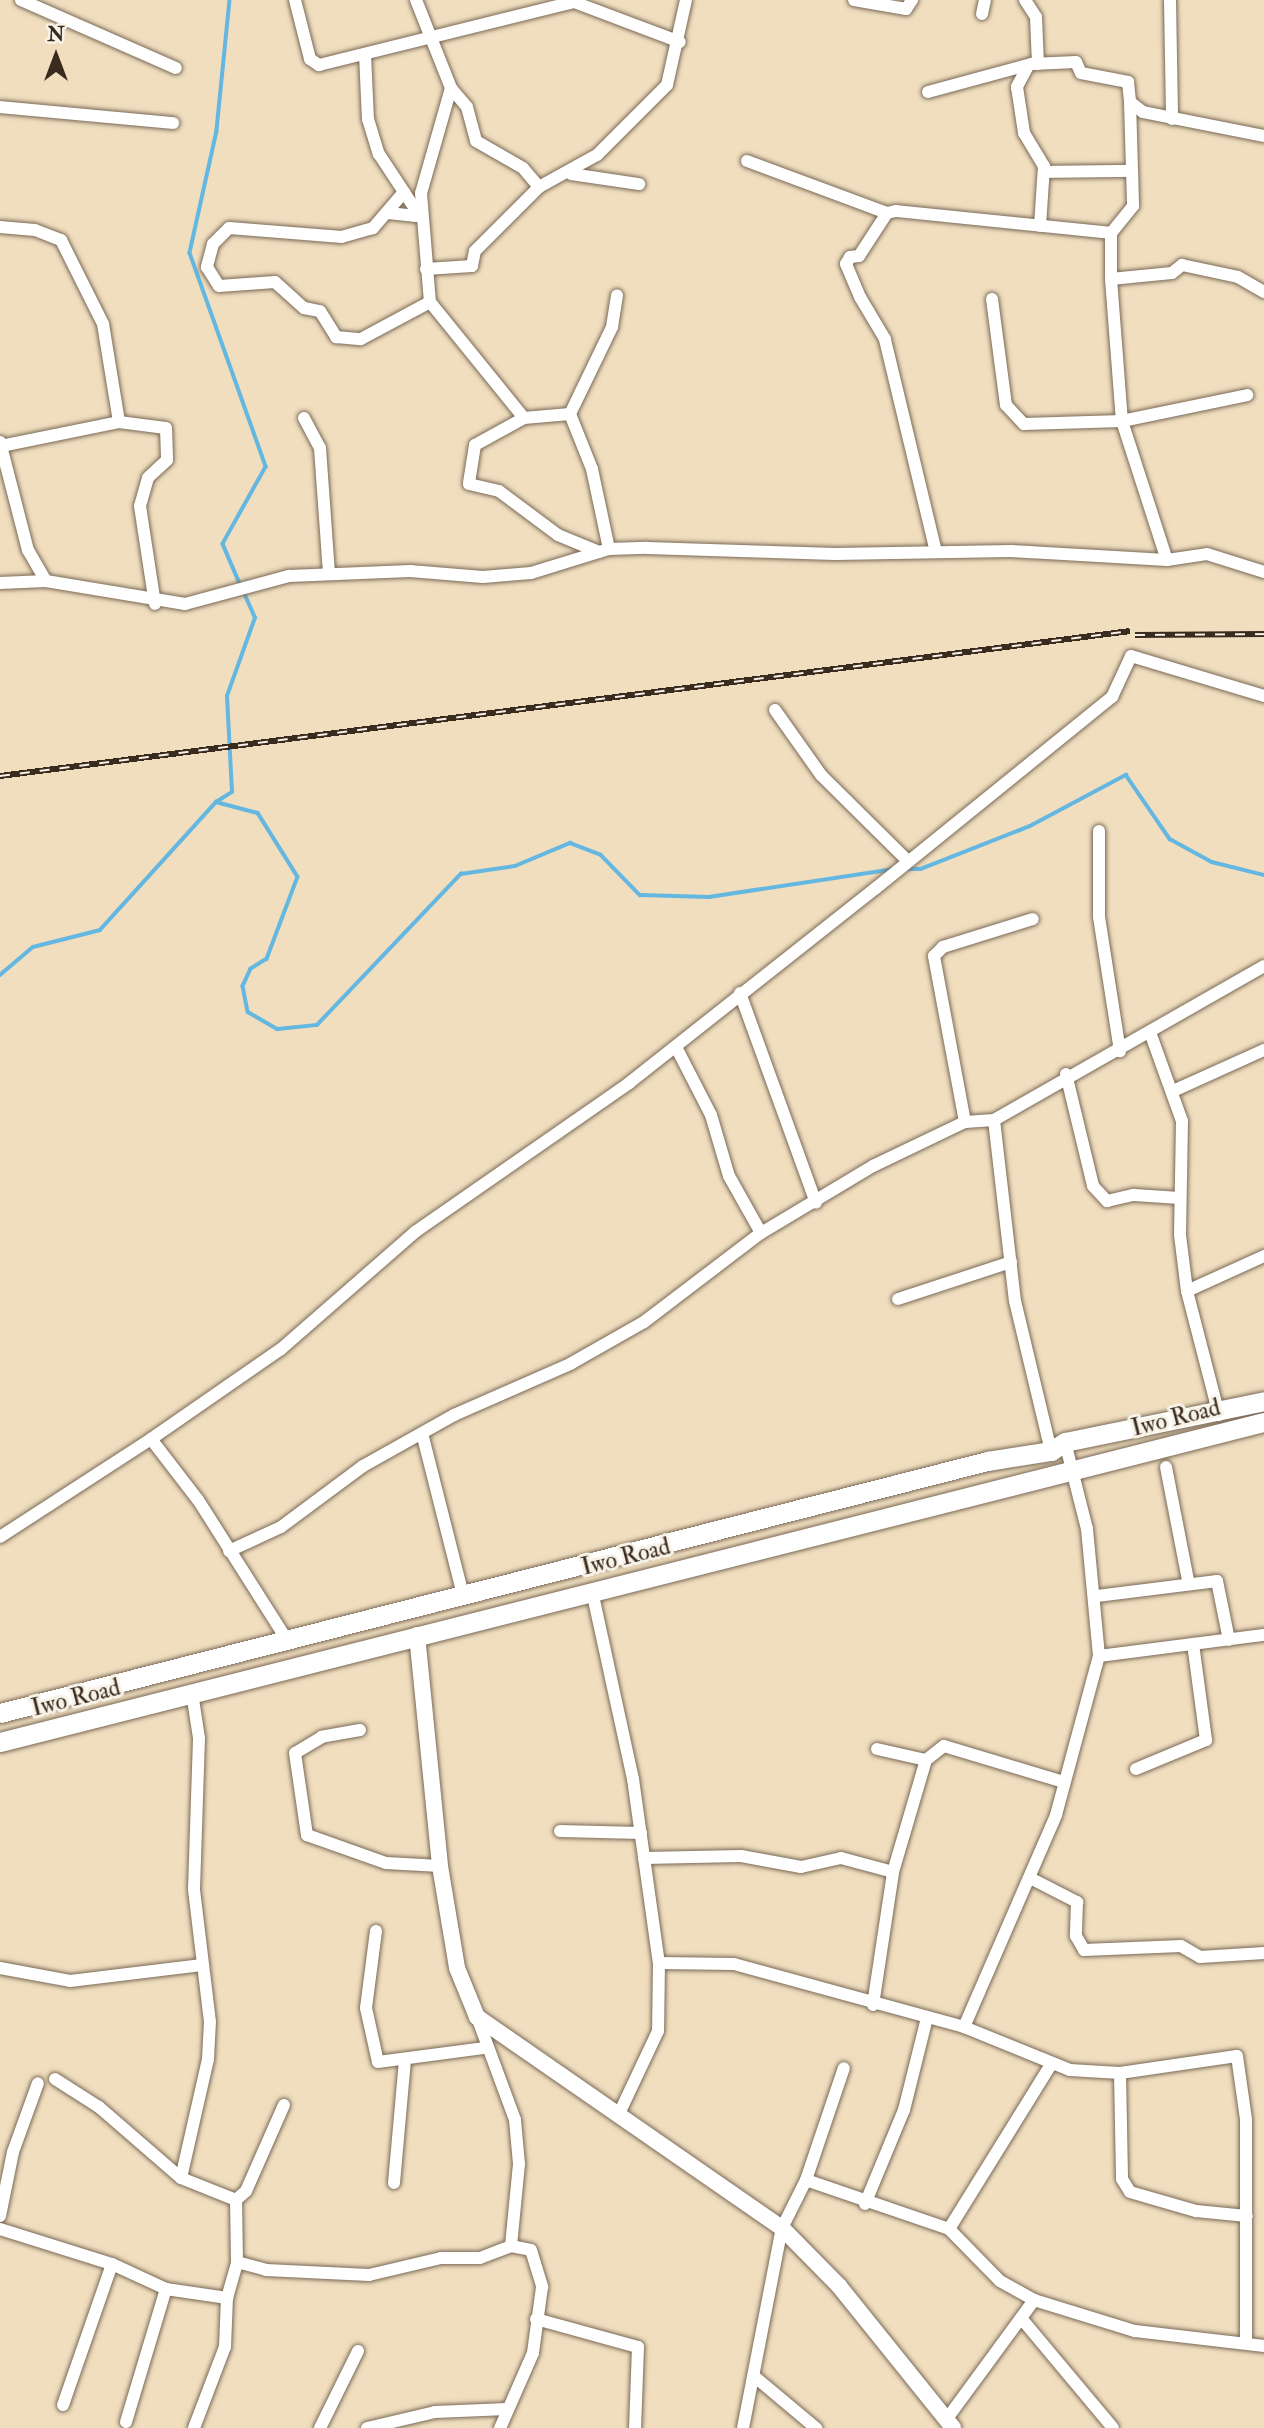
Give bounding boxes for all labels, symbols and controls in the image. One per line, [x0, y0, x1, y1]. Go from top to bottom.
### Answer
north arrow [21, 21, 91, 91]
text: N [47, 23, 65, 47]
street label: Iwo Road [1129, 1393, 1223, 1443]
street label: Iwo Road [579, 1532, 673, 1582]
street label: Iwo Road [29, 1673, 123, 1723]

